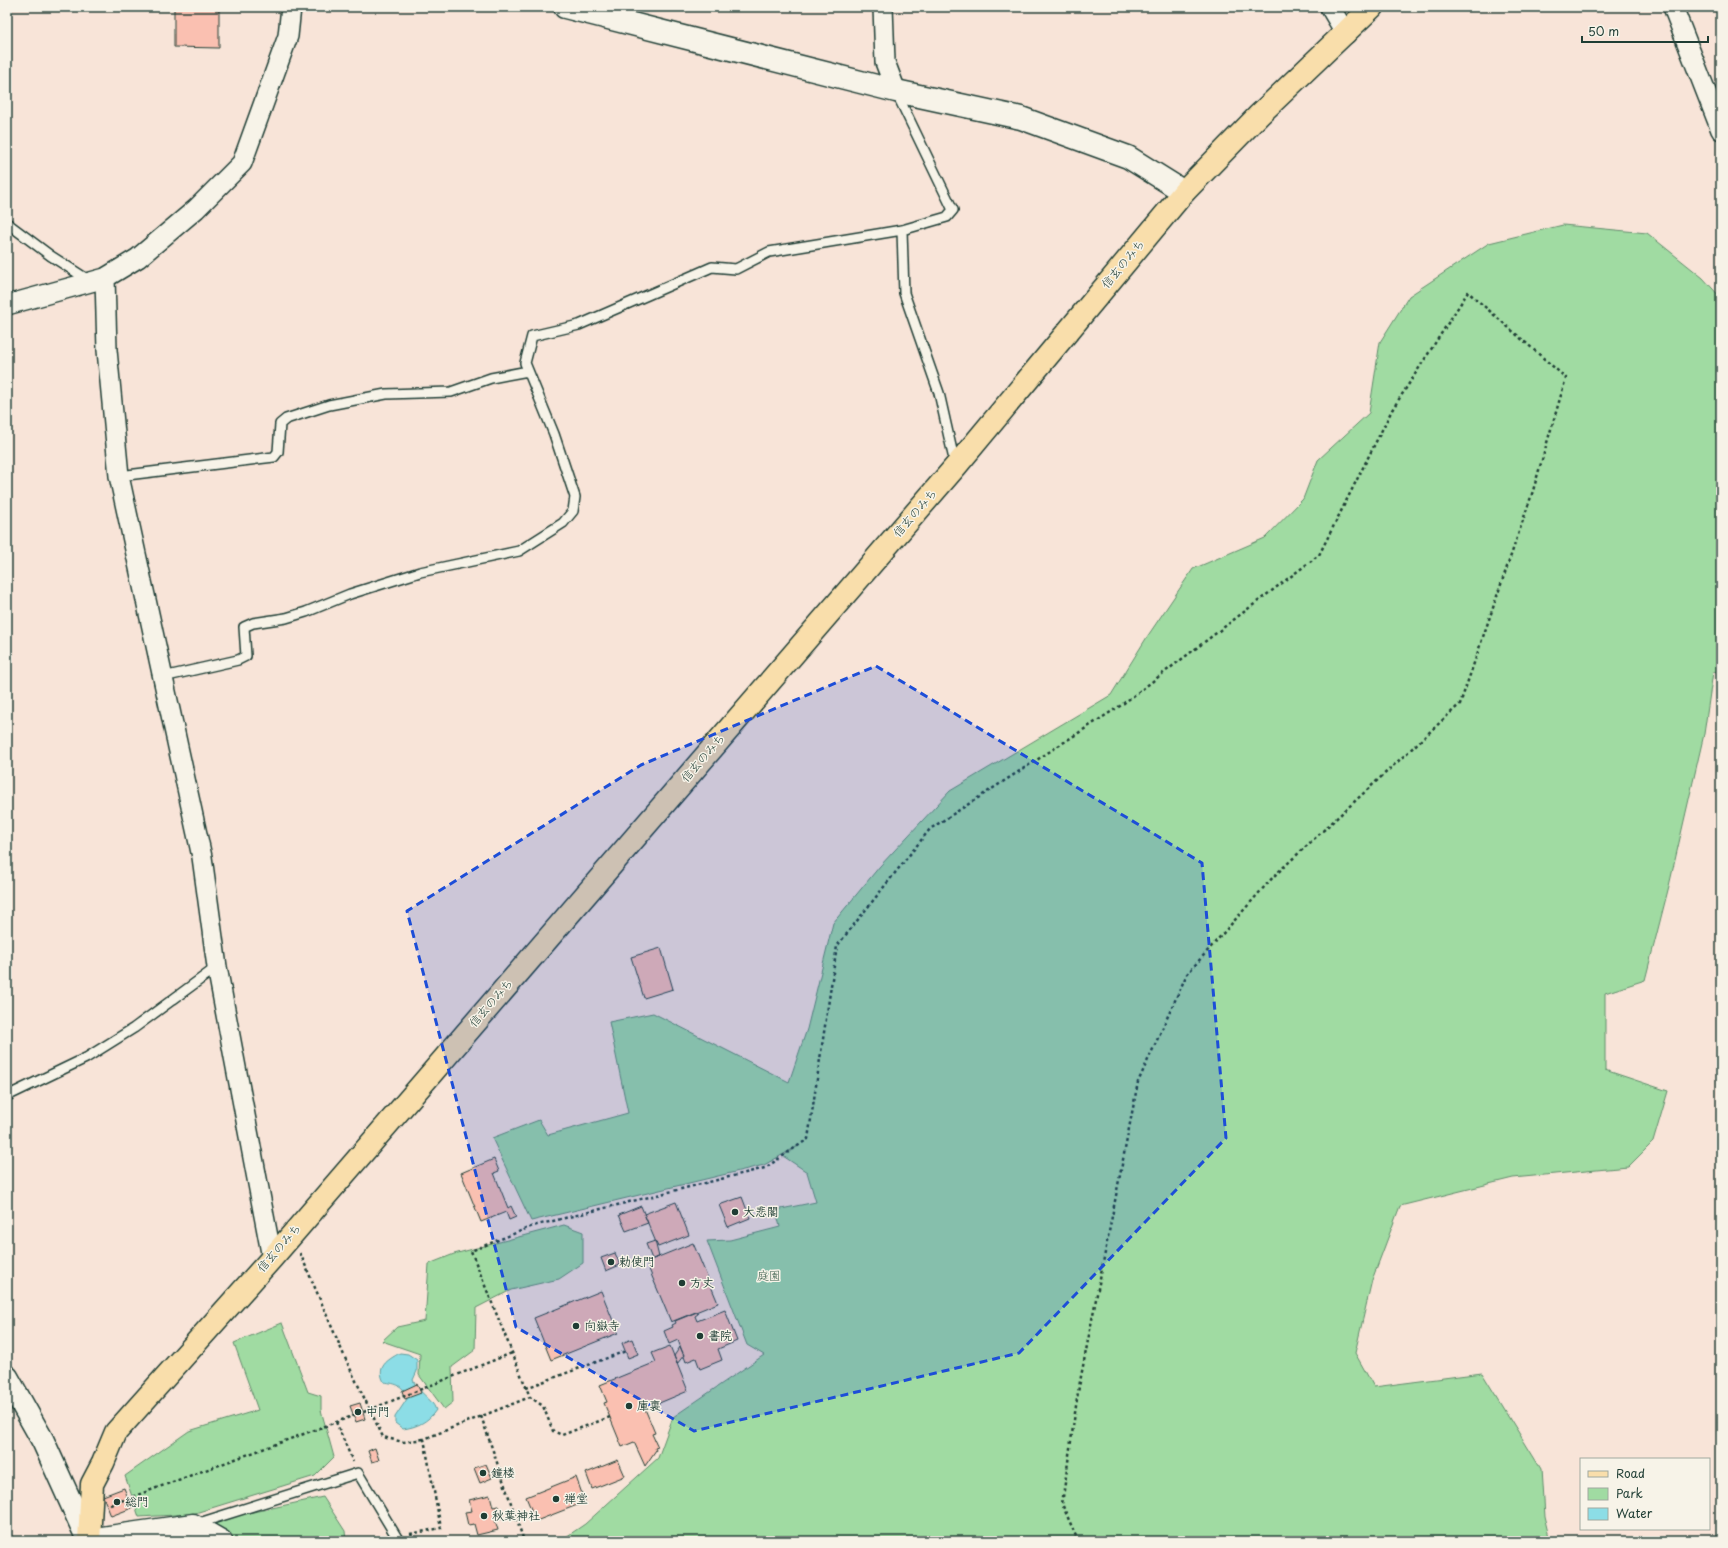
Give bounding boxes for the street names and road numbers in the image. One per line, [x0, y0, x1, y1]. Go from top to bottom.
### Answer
street label: 信玄のみち [1096, 235, 1148, 292]
street label: 信玄のみち [888, 484, 941, 541]
street label: 信玄のみち [676, 729, 729, 786]
street label: 信玄のみち [464, 974, 517, 1031]
street label: 信玄のみち [252, 1219, 305, 1276]

